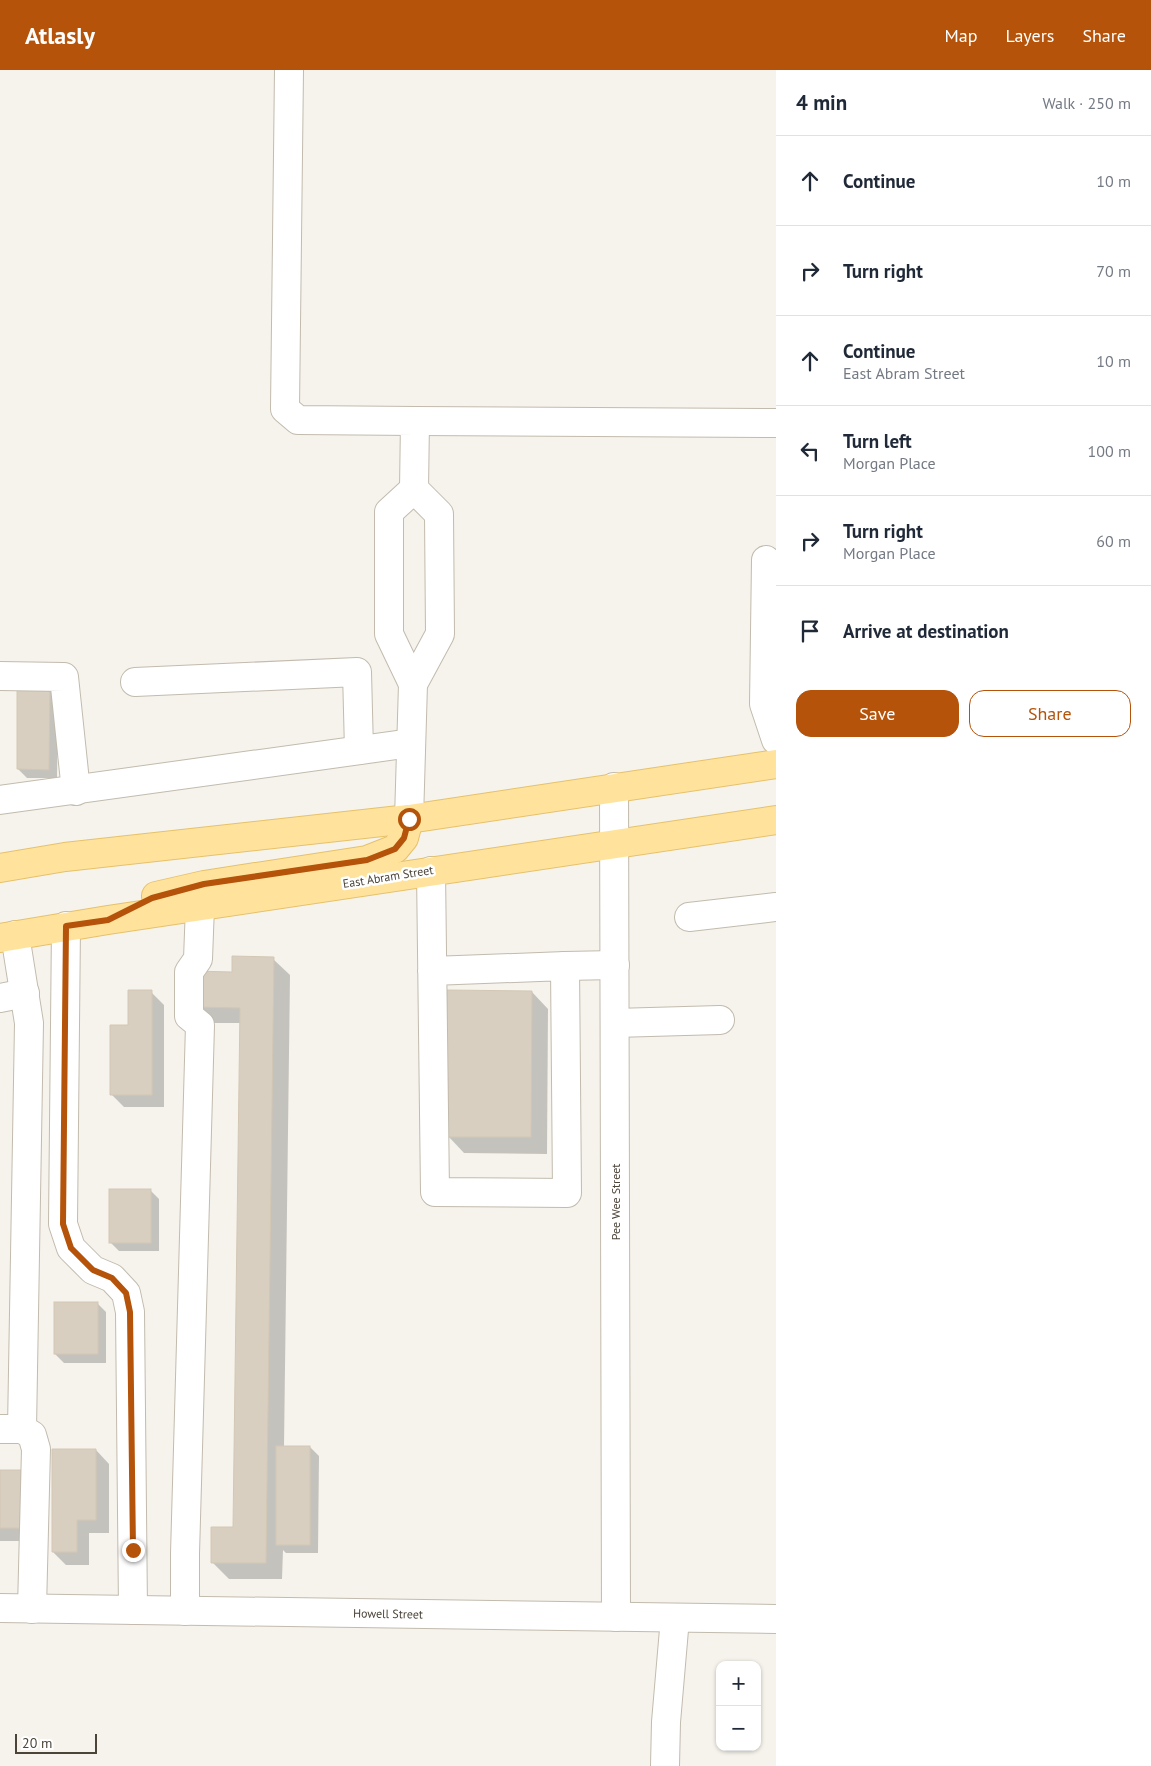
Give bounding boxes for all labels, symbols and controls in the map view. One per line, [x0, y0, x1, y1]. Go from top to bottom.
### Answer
text: Atlasly [25, 20, 95, 51]
text: Map [945, 24, 977, 47]
text: Layers [1005, 24, 1054, 47]
text: Share [1082, 24, 1126, 47]
text: 4 min [796, 89, 847, 116]
text: Walk · 250 m [1042, 93, 1131, 113]
icon: ahead [796, 167, 824, 195]
text: Continue [843, 169, 915, 193]
text: 10 m [1096, 171, 1131, 191]
icon: right [796, 257, 824, 285]
text: Turn right [843, 259, 923, 283]
text: 70 m [1096, 261, 1131, 281]
text: Continue [843, 339, 915, 363]
icon: ahead [796, 347, 824, 375]
text: 10 m [1096, 351, 1131, 371]
text: East Abram Street [843, 363, 965, 383]
text: Turn left [843, 429, 912, 453]
icon: left [796, 437, 824, 465]
text: 100 m [1088, 441, 1131, 461]
text: Morgan Place [843, 453, 936, 473]
text: Turn right [843, 519, 923, 543]
icon: right [796, 527, 824, 555]
text: 60 m [1096, 531, 1131, 551]
text: Morgan Place [843, 543, 936, 563]
icon: arrive [796, 617, 824, 645]
text: Arrive at destination [843, 619, 1009, 643]
button: Save [796, 690, 959, 737]
button: Share [969, 690, 1131, 737]
route start [398, 808, 421, 831]
street label: East Abram Street [342, 862, 434, 891]
street label: Pee Wee Street [608, 1164, 623, 1240]
route end [122, 1539, 145, 1562]
street label: Howell Street [353, 1605, 423, 1622]
map controls [716, 1661, 761, 1751]
button: + [716, 1661, 761, 1706]
button: − [716, 1706, 761, 1751]
scale bar [15, 1731, 98, 1754]
text: 20 m [22, 1734, 52, 1752]

